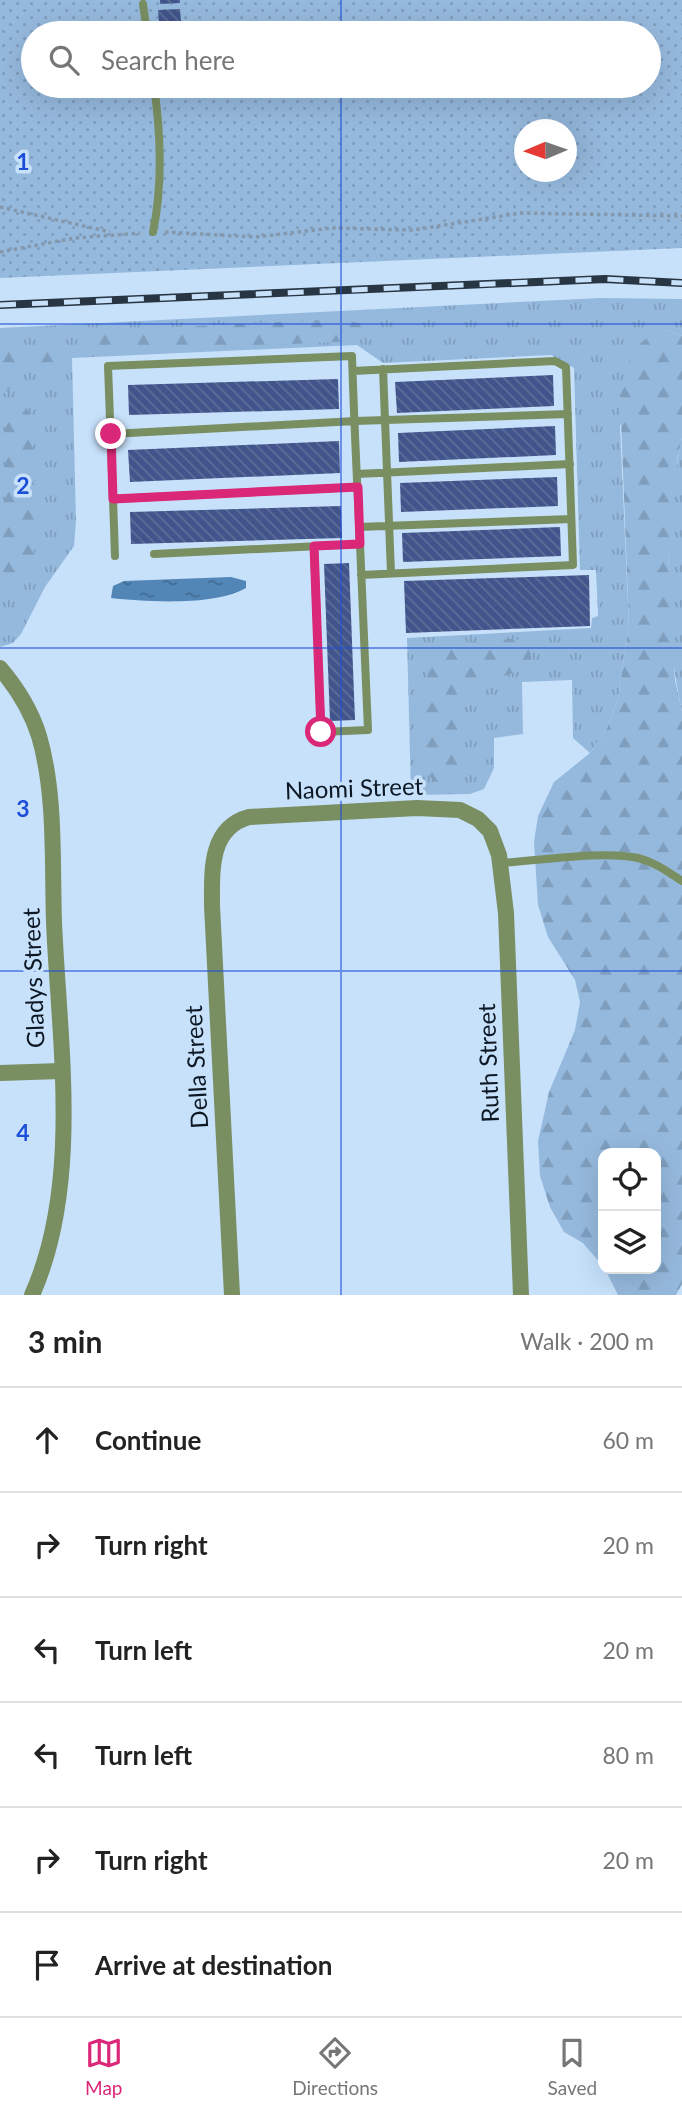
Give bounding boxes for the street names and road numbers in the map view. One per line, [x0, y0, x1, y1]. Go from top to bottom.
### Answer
street label: Naomi Street [284, 771, 424, 804]
street label: Gladys Street [16, 907, 49, 1049]
street label: Ruth Street [471, 1003, 504, 1123]
street label: Della Street [178, 1004, 213, 1129]

